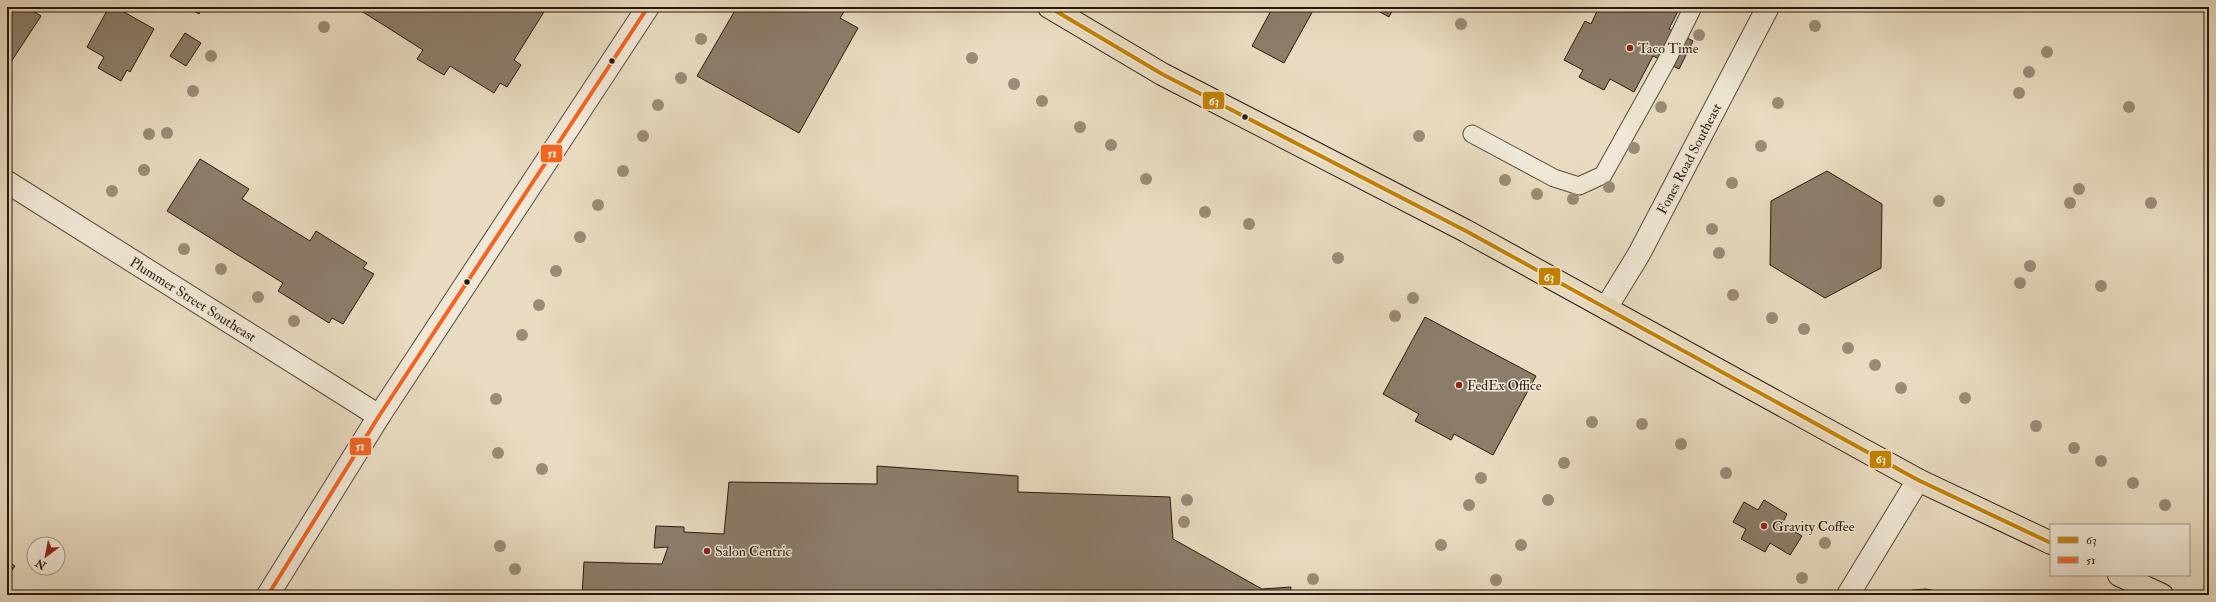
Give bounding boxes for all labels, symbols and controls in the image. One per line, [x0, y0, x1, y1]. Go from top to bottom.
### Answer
place label: Taco Time [1638, 40, 1699, 57]
marker: Taco Time [1625, 43, 1635, 53]
unlabelled marker [607, 56, 617, 66]
line badge: 63 [1202, 91, 1225, 110]
text: 63 [1209, 95, 1219, 108]
street label: Fones Road Southeast [1653, 100, 1725, 217]
unlabelled marker [1240, 112, 1250, 122]
line badge: 51 [540, 144, 563, 163]
text: 51 [548, 147, 556, 160]
street label: Plummer Street Southeast [127, 253, 260, 345]
line badge: 63 [1538, 267, 1561, 286]
text: 63 [1544, 271, 1554, 284]
unlabelled marker [462, 277, 472, 287]
place label: FedEx Office [1467, 377, 1542, 394]
marker: FedEx Office [1454, 380, 1464, 390]
line badge: 51 [349, 437, 372, 456]
text: 51 [356, 440, 364, 453]
line badge: 63 [1869, 450, 1892, 469]
text: 63 [1876, 453, 1886, 466]
place label: Gravity Coffee [1772, 518, 1855, 536]
marker: Gravity Coffee [1759, 521, 1769, 531]
legend [2050, 524, 2190, 576]
text: 63 [2086, 533, 2097, 548]
north arrow [26, 536, 66, 576]
place label: Salon Centric [715, 543, 792, 560]
marker: Salon Centric [702, 546, 712, 556]
text: 51 [2086, 553, 2096, 568]
text: N [32, 555, 49, 573]

